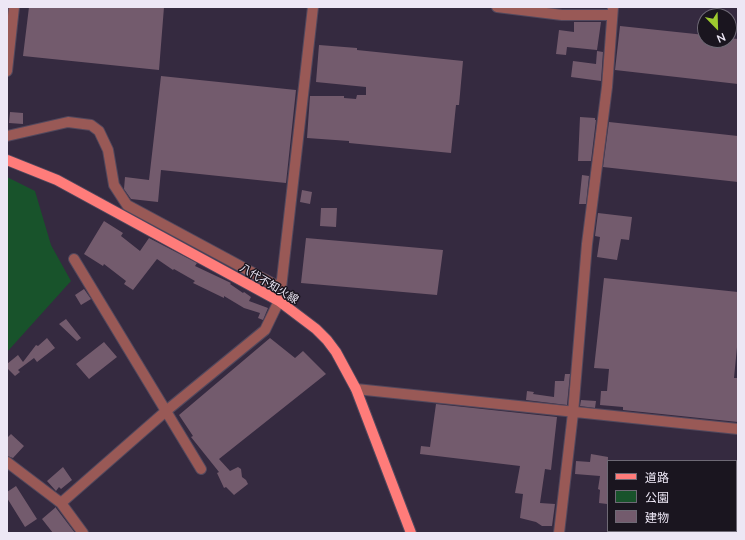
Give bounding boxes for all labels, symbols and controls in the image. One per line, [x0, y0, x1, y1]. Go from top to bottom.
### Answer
north arrow [697, 8, 737, 48]
text: N [715, 30, 728, 46]
street label: 八代不知火線 [237, 261, 301, 307]
legend [607, 460, 737, 532]
text: 道路 [645, 470, 669, 485]
text: 公園 [645, 490, 669, 505]
text: 建物 [645, 510, 669, 525]

